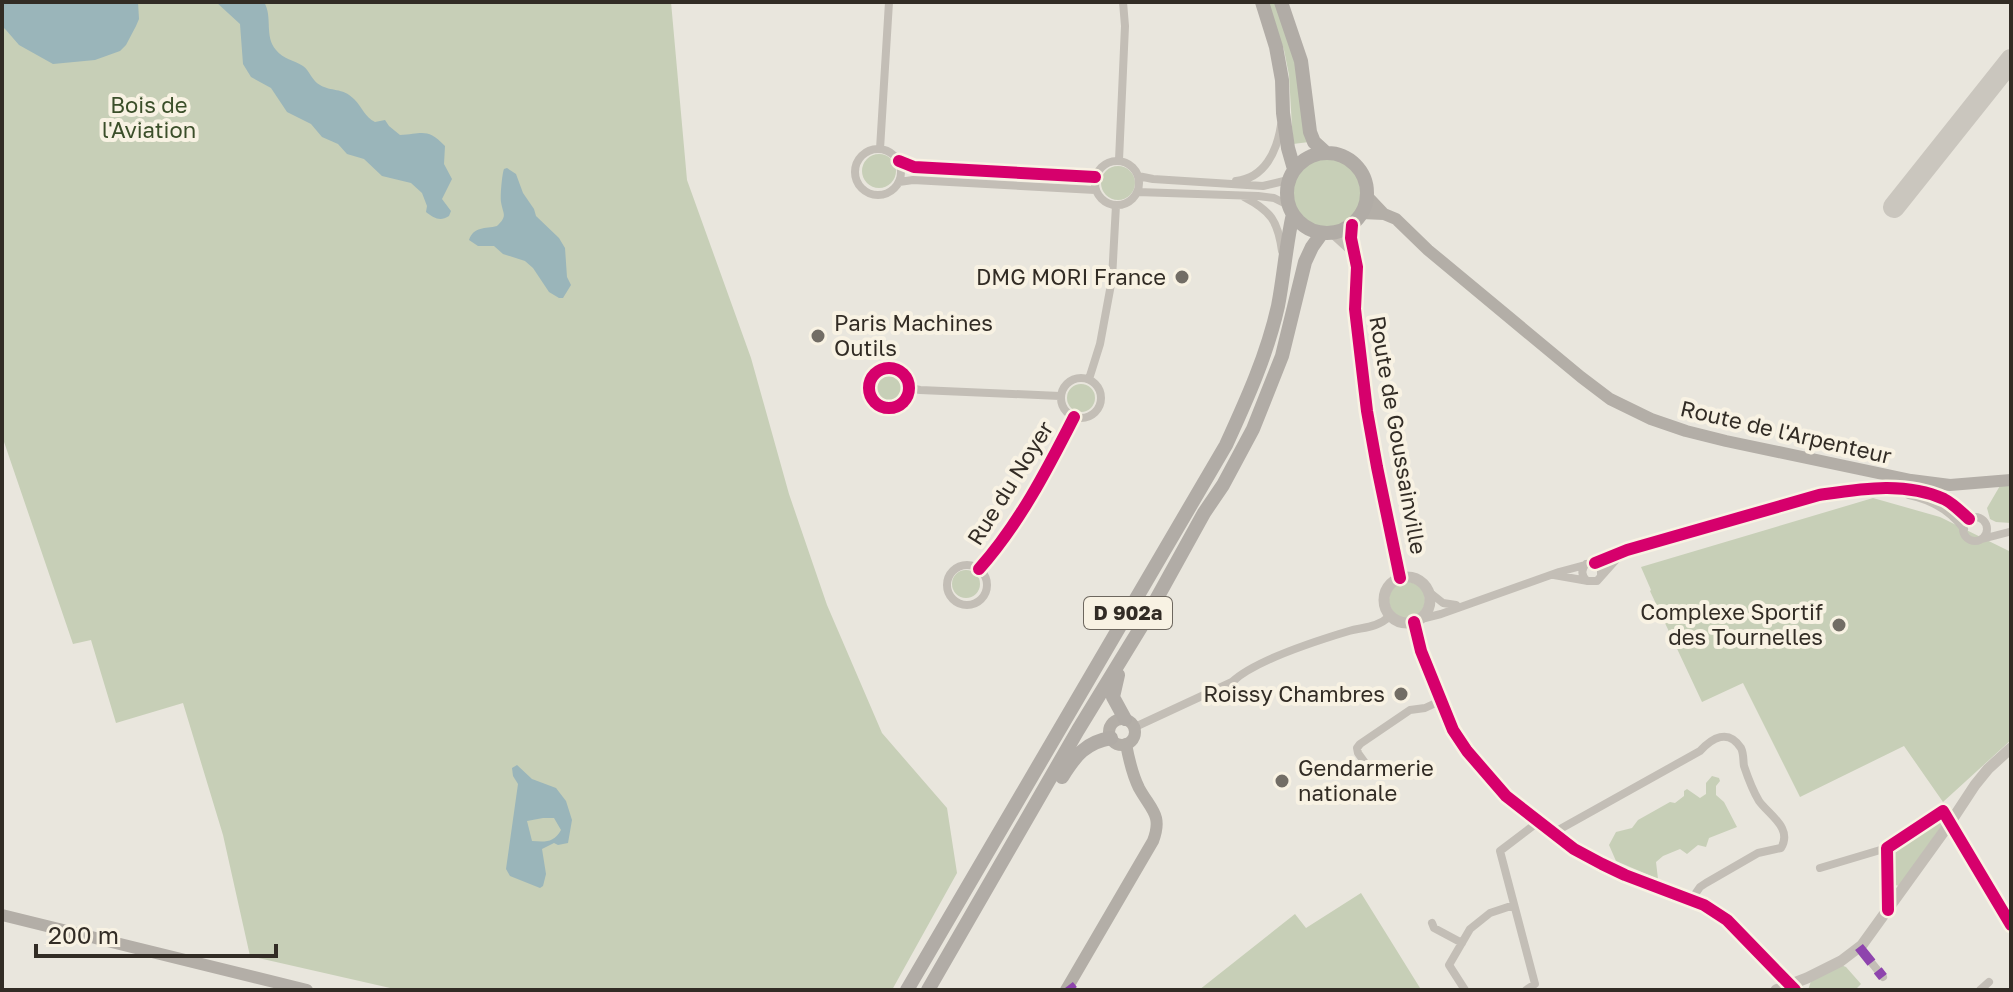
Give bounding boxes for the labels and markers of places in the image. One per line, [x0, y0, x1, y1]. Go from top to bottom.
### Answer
place label: DMG MORI France [976, 263, 1166, 290]
marker: DMG MORI France [1173, 268, 1191, 286]
place label: Paris Machines Outils [834, 309, 993, 361]
marker: Paris Machines Outils [809, 327, 827, 345]
place label: Complexe Sportif des Tournelles [1640, 598, 1823, 650]
marker: Complexe Sportif des Tournelles [1830, 616, 1848, 634]
place label: Roissy Chambres [1203, 680, 1385, 707]
marker: Roissy Chambres [1392, 685, 1410, 703]
place label: Gendarmerie nationale [1298, 754, 1434, 806]
marker: Gendarmerie nationale [1273, 772, 1291, 790]

